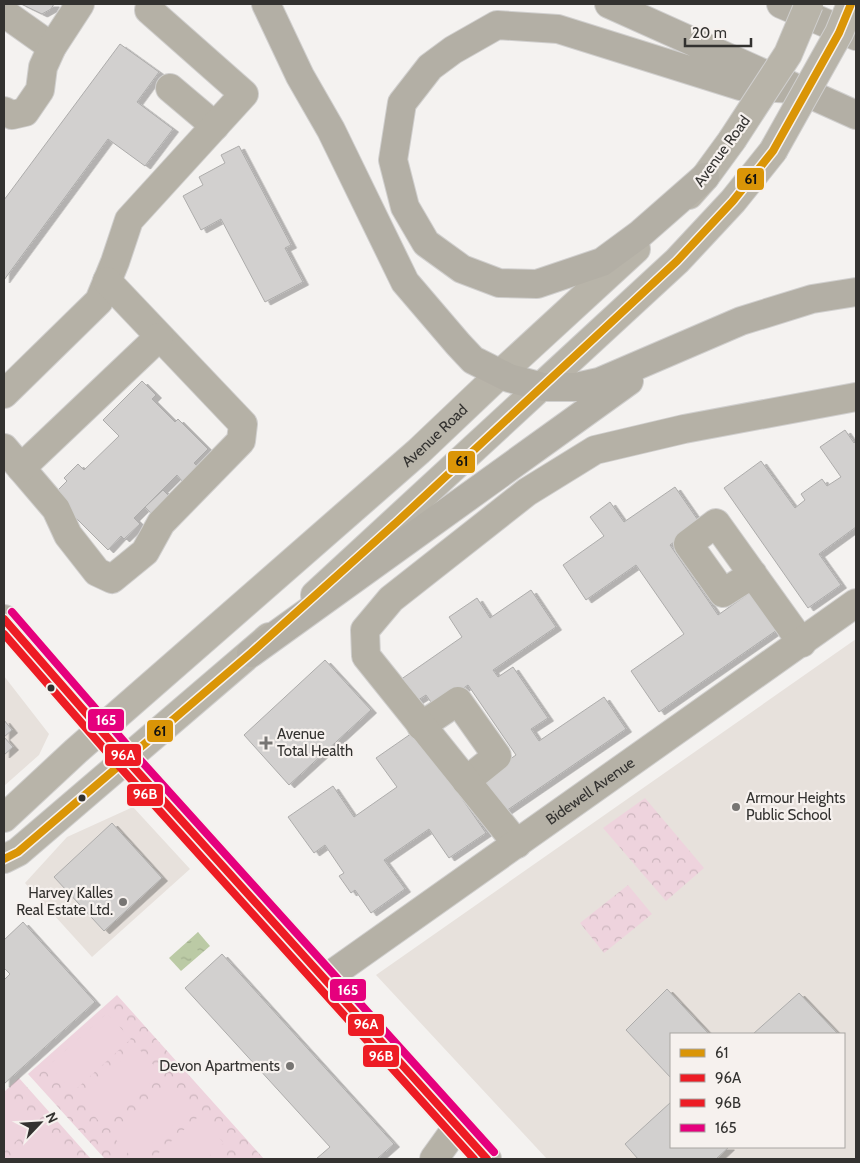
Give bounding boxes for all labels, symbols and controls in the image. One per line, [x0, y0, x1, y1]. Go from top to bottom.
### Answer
scale bar [685, 15, 751, 47]
text: 20 m [692, 24, 727, 42]
street label: Avenue Road [690, 112, 754, 190]
line badge: 61 [736, 167, 765, 191]
text: 61 [744, 170, 758, 188]
street label: Avenue Road [398, 401, 471, 471]
line badge: 61 [447, 450, 476, 474]
text: 61 [455, 452, 469, 470]
unlabelled marker [46, 683, 56, 693]
line badge: 165 [87, 708, 125, 732]
text: 165 [96, 711, 116, 729]
line badge: 61 [146, 719, 174, 743]
text: 61 [153, 722, 167, 740]
place label: Avenue Total Health [277, 725, 353, 760]
marker: Avenue Total Health [259, 736, 273, 750]
line badge: 96A [104, 743, 142, 767]
text: 96A [111, 746, 135, 764]
street label: Bidewell Avenue [542, 753, 638, 829]
line badge: 96B [126, 783, 164, 807]
text: 96B [133, 785, 157, 803]
place label: Armour Heights Public School [746, 789, 845, 824]
unlabelled marker [77, 793, 87, 803]
marker: Armour Heights Public School [730, 801, 742, 813]
place label: Harvey Kalles Real Estate Ltd. [16, 884, 113, 919]
marker: Harvey Kalles Real Estate Ltd. [117, 896, 129, 908]
line badge: 165 [329, 978, 367, 1002]
text: 165 [338, 981, 358, 999]
line badge: 96A [347, 1013, 385, 1037]
text: 96A [354, 1015, 378, 1033]
legend [670, 1033, 845, 1148]
line badge: 96B [362, 1044, 400, 1068]
text: 61 [715, 1044, 728, 1062]
text: 96B [369, 1047, 393, 1065]
place label: Devon Apartments [159, 1057, 280, 1075]
marker: Devon Apartments [284, 1060, 296, 1072]
text: 96A [715, 1069, 742, 1087]
text: 96B [715, 1094, 741, 1112]
north arrow [15, 1098, 65, 1148]
text: N [42, 1109, 62, 1126]
text: 165 [715, 1119, 737, 1137]

